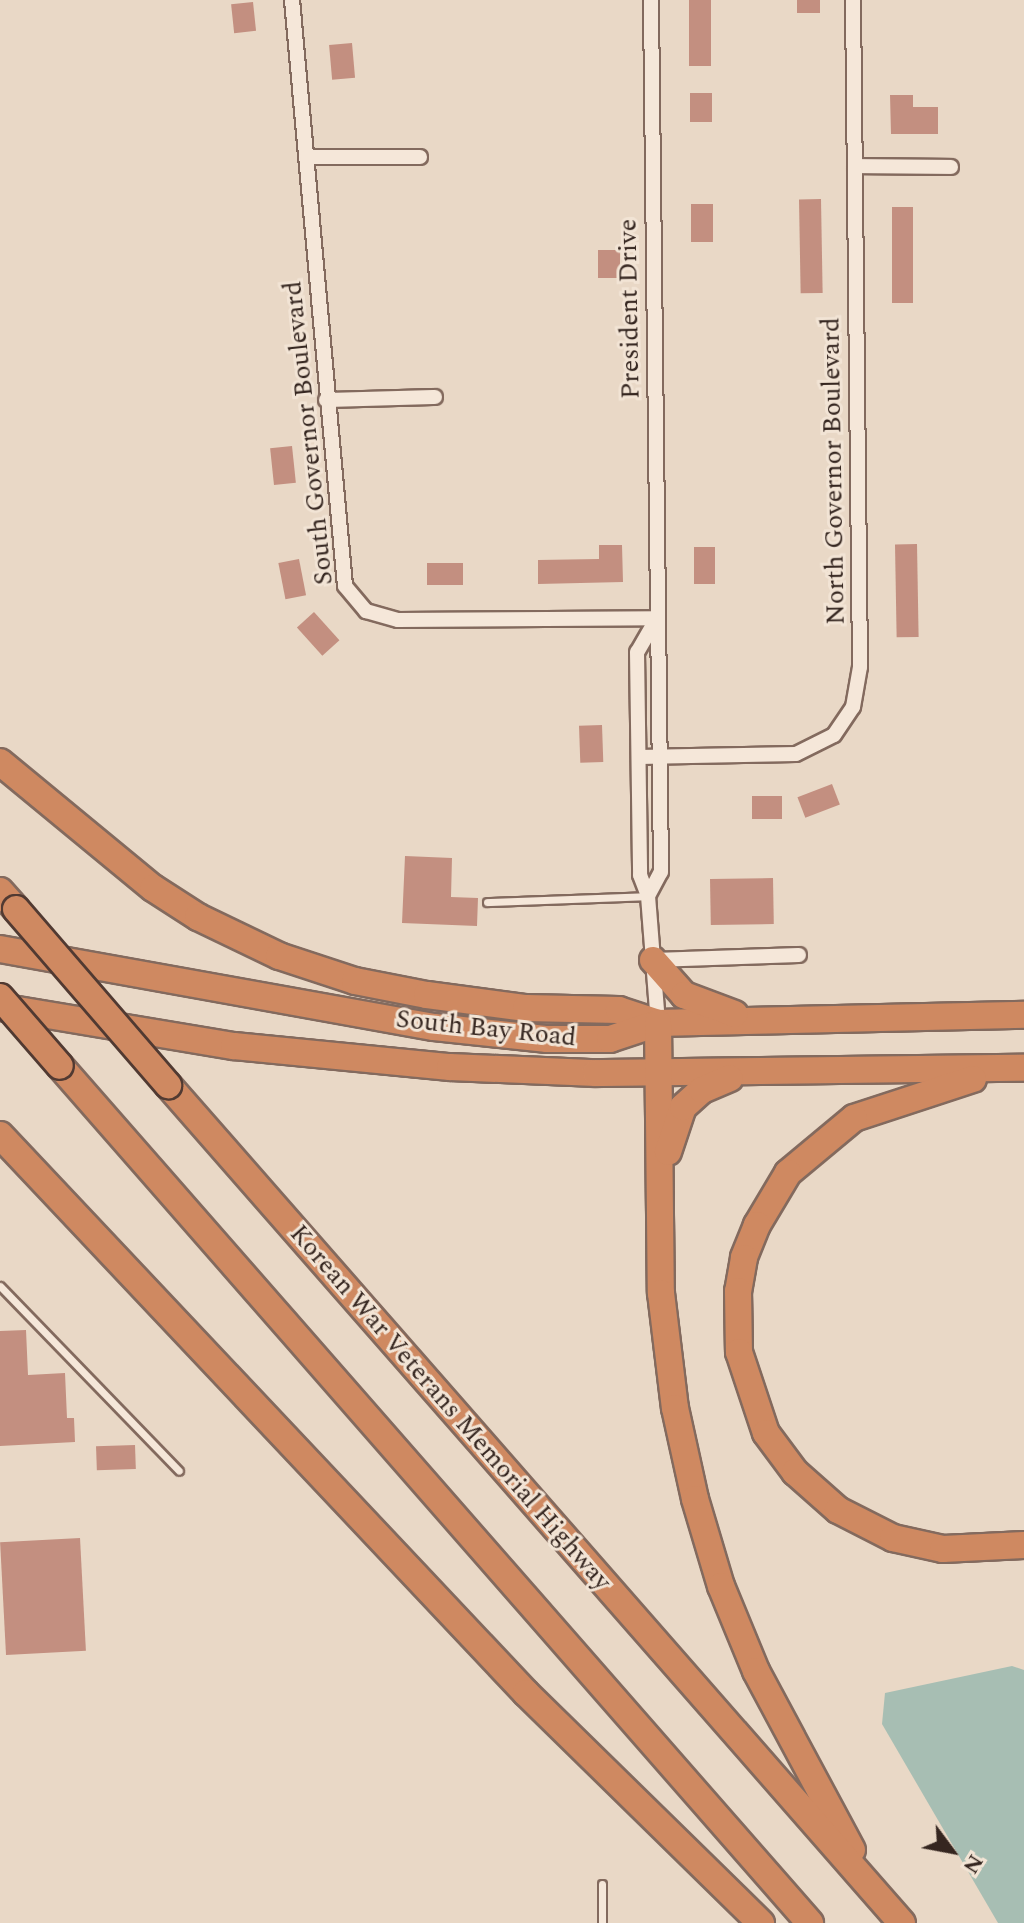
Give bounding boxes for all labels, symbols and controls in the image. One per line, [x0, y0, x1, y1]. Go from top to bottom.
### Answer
street label: President Drive [613, 219, 647, 399]
street label: South Governor Boulevard [278, 279, 340, 587]
street label: North Governor Boulevard [816, 317, 852, 625]
street label: South Bay Road [394, 1004, 578, 1054]
street label: Korean War Veterans Memorial Highway [283, 1219, 617, 1597]
north arrow [912, 1811, 992, 1891]
text: N [954, 1848, 992, 1880]

